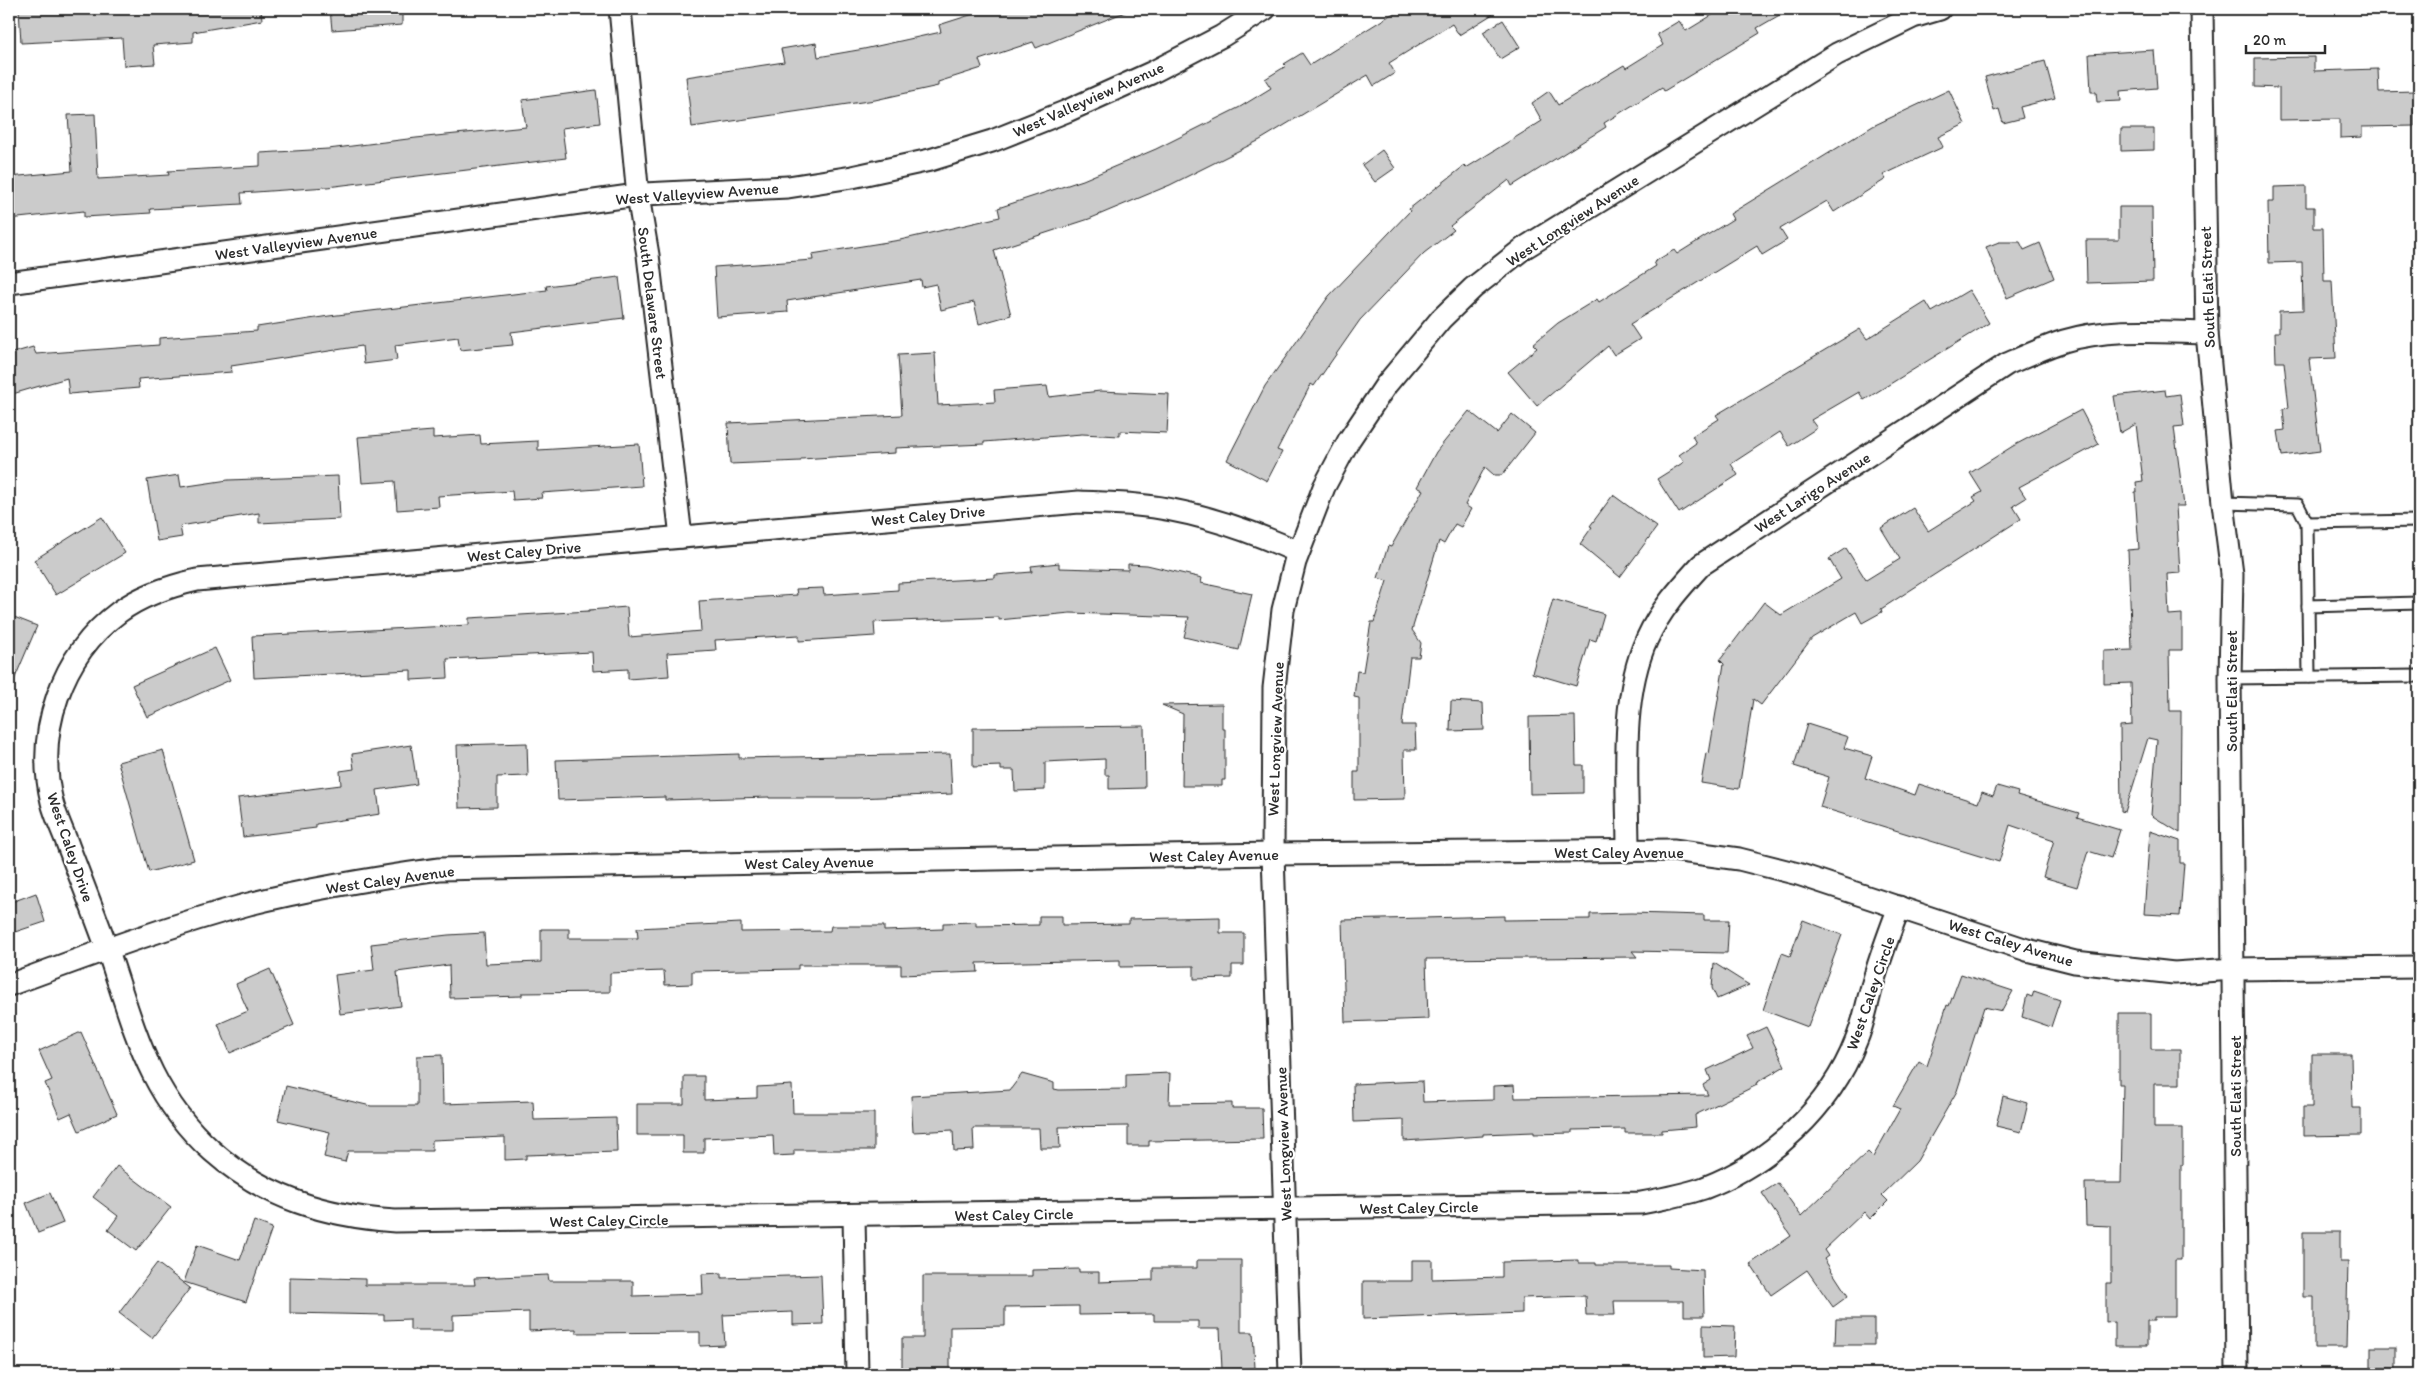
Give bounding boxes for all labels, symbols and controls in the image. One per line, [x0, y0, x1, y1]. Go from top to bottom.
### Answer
scale bar [2246, 22, 2324, 54]
text: 20 m [2253, 31, 2287, 49]
street label: West Valleyview Avenue [1010, 58, 1167, 141]
street label: West Longview Avenue [1502, 170, 1642, 270]
street label: West Valleyview Avenue [615, 178, 779, 209]
street label: West Valleyview Avenue [214, 223, 378, 264]
street label: South Delaware Street [634, 226, 671, 380]
street label: South Elati Street [2196, 226, 2219, 348]
street label: West Larigo Avenue [1751, 448, 1874, 537]
street label: West Caley Drive [870, 501, 986, 530]
street label: West Caley Drive [466, 537, 582, 566]
street label: South Elati Street [2222, 630, 2241, 752]
street label: West Longview Avenue [1263, 661, 1288, 817]
street label: West Caley Drive [43, 790, 98, 904]
street label: West Caley Avenue [1554, 843, 1684, 862]
street label: West Caley Avenue [1149, 845, 1279, 866]
street label: West Caley Avenue [744, 852, 874, 873]
street label: West Caley Avenue [324, 861, 456, 898]
street label: West Caley Avenue [1946, 914, 2076, 971]
street label: West Caley Circle [1842, 934, 1899, 1053]
street label: South Elati Street [2226, 1035, 2245, 1157]
street label: West Longview Avenue [1271, 1066, 1296, 1222]
street label: West Caley Circle [1359, 1197, 1479, 1218]
street label: West Caley Circle [954, 1204, 1074, 1225]
street label: West Caley Circle [549, 1210, 669, 1231]

